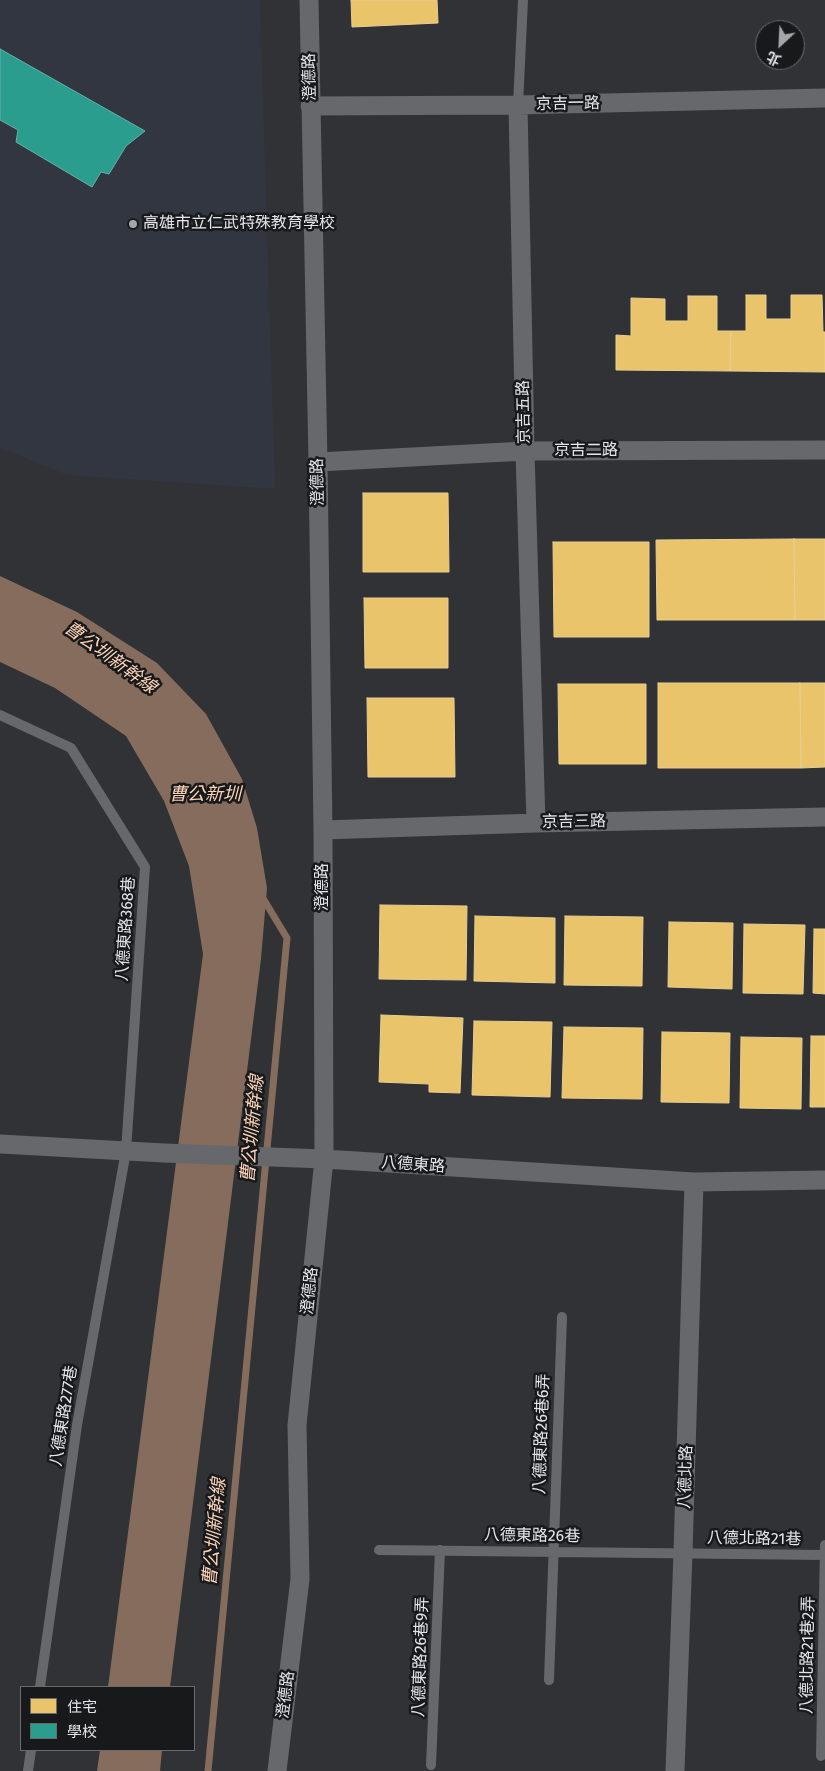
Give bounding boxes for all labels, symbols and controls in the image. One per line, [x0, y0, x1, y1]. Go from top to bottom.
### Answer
north arrow [755, 20, 805, 70]
text: 北 [764, 47, 784, 69]
street label: 澄德路 [300, 53, 320, 101]
street label: 京吉一路 [536, 94, 600, 114]
place label: 高雄市立仁武特殊教育學校 [143, 214, 335, 234]
marker: 高雄市立仁武特殊教育學校 [127, 218, 139, 230]
street label: 京吉五路 [514, 380, 534, 444]
street label: 京吉二路 [554, 441, 618, 461]
street label: 澄德路 [308, 458, 328, 506]
water label: 曹公圳新幹線 [60, 618, 160, 698]
water label: 曹公新圳 [169, 784, 241, 806]
street label: 京吉三路 [542, 812, 606, 832]
street label: 澄德路 [313, 863, 333, 911]
street label: 八德東路368巷 [113, 876, 139, 982]
water label: 曹公圳新幹線 [238, 1074, 268, 1184]
street label: 八德東路 [380, 1153, 446, 1177]
street label: 澄德路 [298, 1266, 322, 1316]
street label: 八德東路277巷 [47, 1364, 81, 1468]
street label: 八德東路26巷6弄 [530, 1373, 554, 1495]
street label: 八德北路 [675, 1445, 697, 1509]
water label: 曹公圳新幹線 [200, 1477, 230, 1587]
street label: 八德東路26巷 [484, 1526, 580, 1546]
street label: 八德北路21巷 [707, 1529, 801, 1549]
street label: 八德東路26巷9弄 [409, 1596, 433, 1718]
street label: 八德北路21巷2弄 [797, 1596, 819, 1714]
street label: 澄德路 [274, 1670, 298, 1720]
legend [20, 1686, 195, 1751]
text: 住宅 [67, 1698, 97, 1716]
text: 學校 [67, 1723, 97, 1741]

